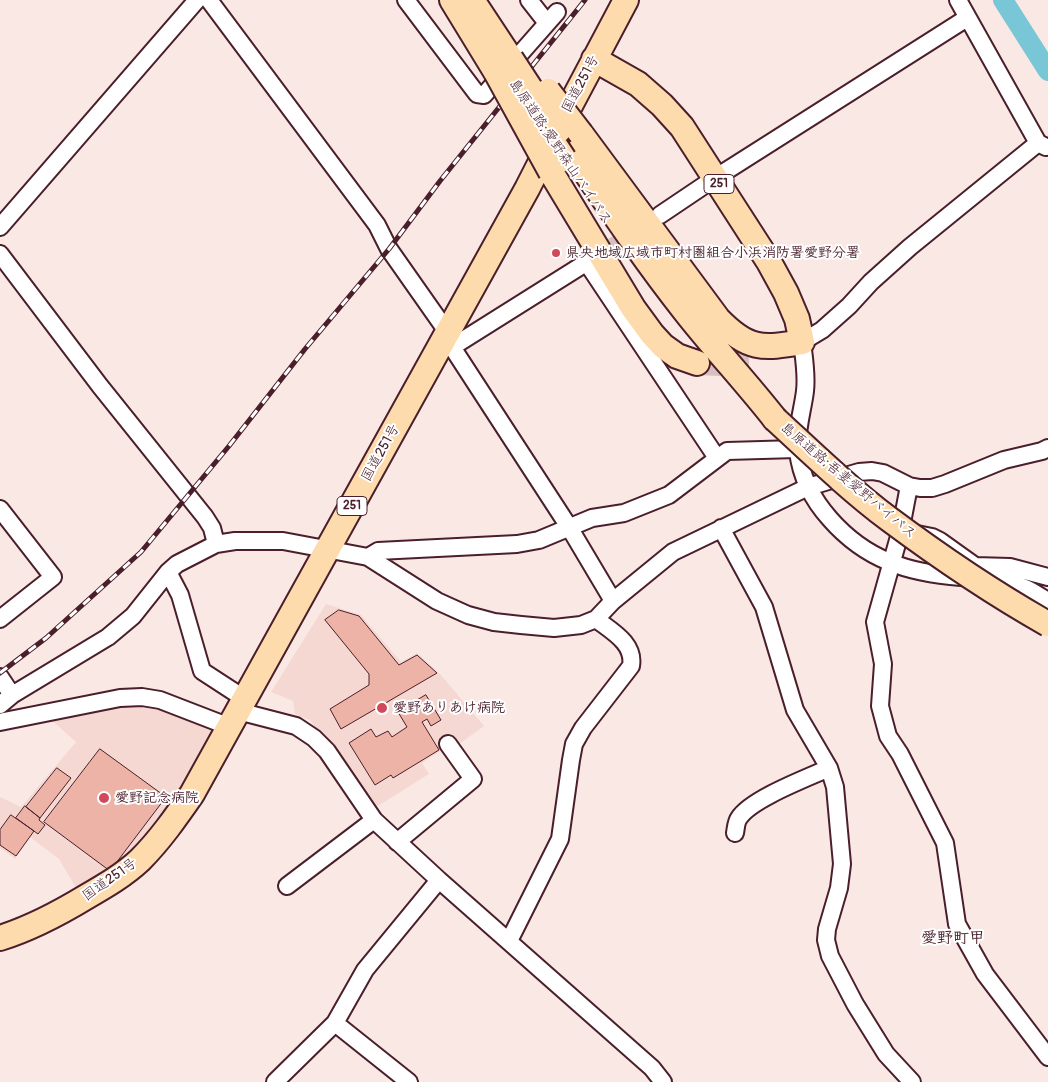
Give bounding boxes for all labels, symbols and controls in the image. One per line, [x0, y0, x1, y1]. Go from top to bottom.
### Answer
street label: 国道251号 [559, 52, 603, 116]
street label: 島原道路;愛野森山バイパス [505, 76, 615, 228]
road number: 251 [704, 174, 734, 193]
place label: 県央地域広域市町村圏組合小浜消防署愛野分署 [566, 245, 860, 261]
marker: 県央地域広域市町村圏組合小浜消防署愛野分署 [550, 247, 562, 259]
street label: 島原道路;吾妻愛野バイパス [777, 419, 919, 543]
street label: 国道251号 [358, 421, 404, 485]
road number: 251 [337, 496, 367, 516]
place label: 愛野ありあけ病院 [393, 700, 505, 716]
marker: 愛野ありあけ病院 [375, 701, 389, 715]
place label: 愛野記念病院 [115, 790, 199, 806]
marker: 愛野記念病院 [97, 791, 111, 805]
street label: 国道251号 [79, 855, 141, 905]
district label: 愛野町甲 [921, 929, 985, 949]

